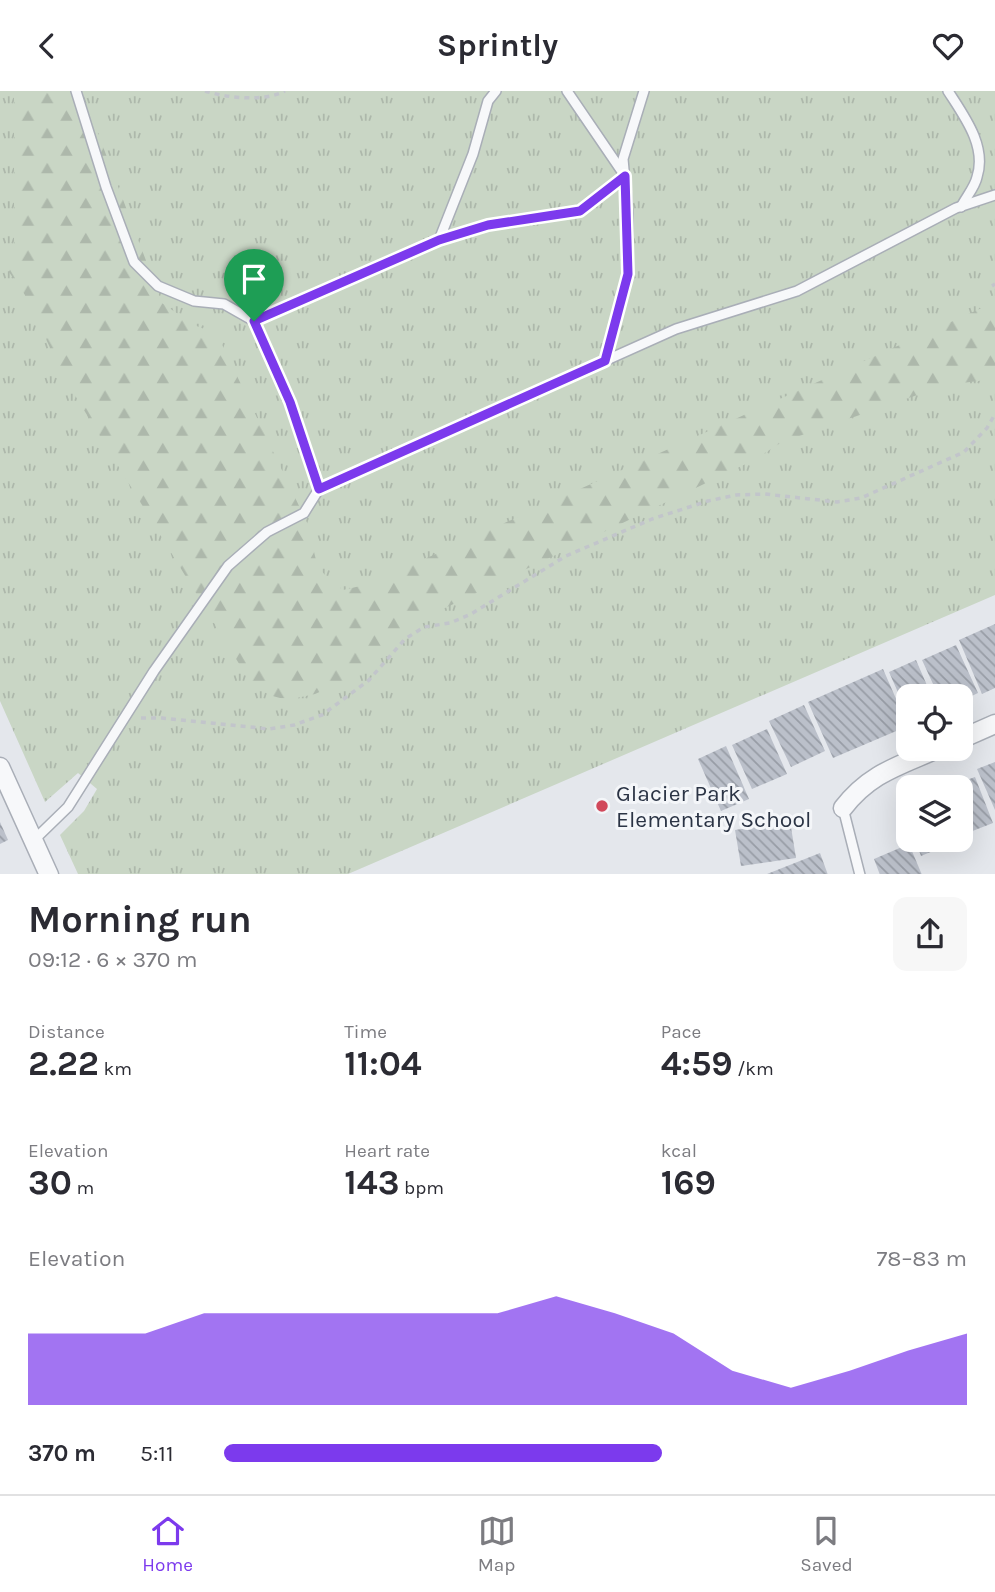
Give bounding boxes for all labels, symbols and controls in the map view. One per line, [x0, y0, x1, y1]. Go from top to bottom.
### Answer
icon: back [28, 27, 66, 65]
text: Sprintly [437, 27, 558, 64]
icon: heart [929, 27, 967, 65]
pin [224, 249, 284, 321]
icon: arrive [235, 260, 273, 298]
map controls [896, 684, 973, 852]
button: locate [896, 684, 973, 761]
button: layers [896, 775, 973, 852]
place label: Glacier Park Elementary School [616, 780, 811, 833]
marker: Glacier Park Elementary School [594, 798, 610, 814]
text: Morning run [28, 897, 252, 942]
button: share [893, 897, 967, 971]
text: 09:12 · 6 × 370 m [28, 946, 197, 973]
text: Distance [28, 1021, 105, 1043]
text: Time [344, 1021, 387, 1043]
text: Pace [661, 1021, 701, 1043]
text: 2.22 [28, 1043, 99, 1084]
text: 11:04 [344, 1043, 422, 1084]
text: 4:59 [661, 1043, 733, 1084]
text: km [99, 1058, 132, 1080]
text: /km [733, 1058, 774, 1080]
text: Elevation [28, 1140, 108, 1162]
text: Heart rate [344, 1140, 430, 1162]
text: kcal [661, 1140, 697, 1162]
text: 30 [28, 1162, 72, 1203]
text: 143 [344, 1162, 399, 1203]
text: 169 [661, 1162, 716, 1203]
text: m [72, 1177, 94, 1199]
text: bpm [399, 1177, 444, 1199]
text: Elevation [28, 1245, 125, 1272]
text: 78–83 m [877, 1245, 967, 1272]
text: 370 m [28, 1440, 96, 1467]
text: 5:11 [140, 1440, 174, 1467]
tab: Home [142, 1512, 193, 1576]
tab: Map [478, 1512, 516, 1576]
tab: Saved [800, 1512, 853, 1576]

